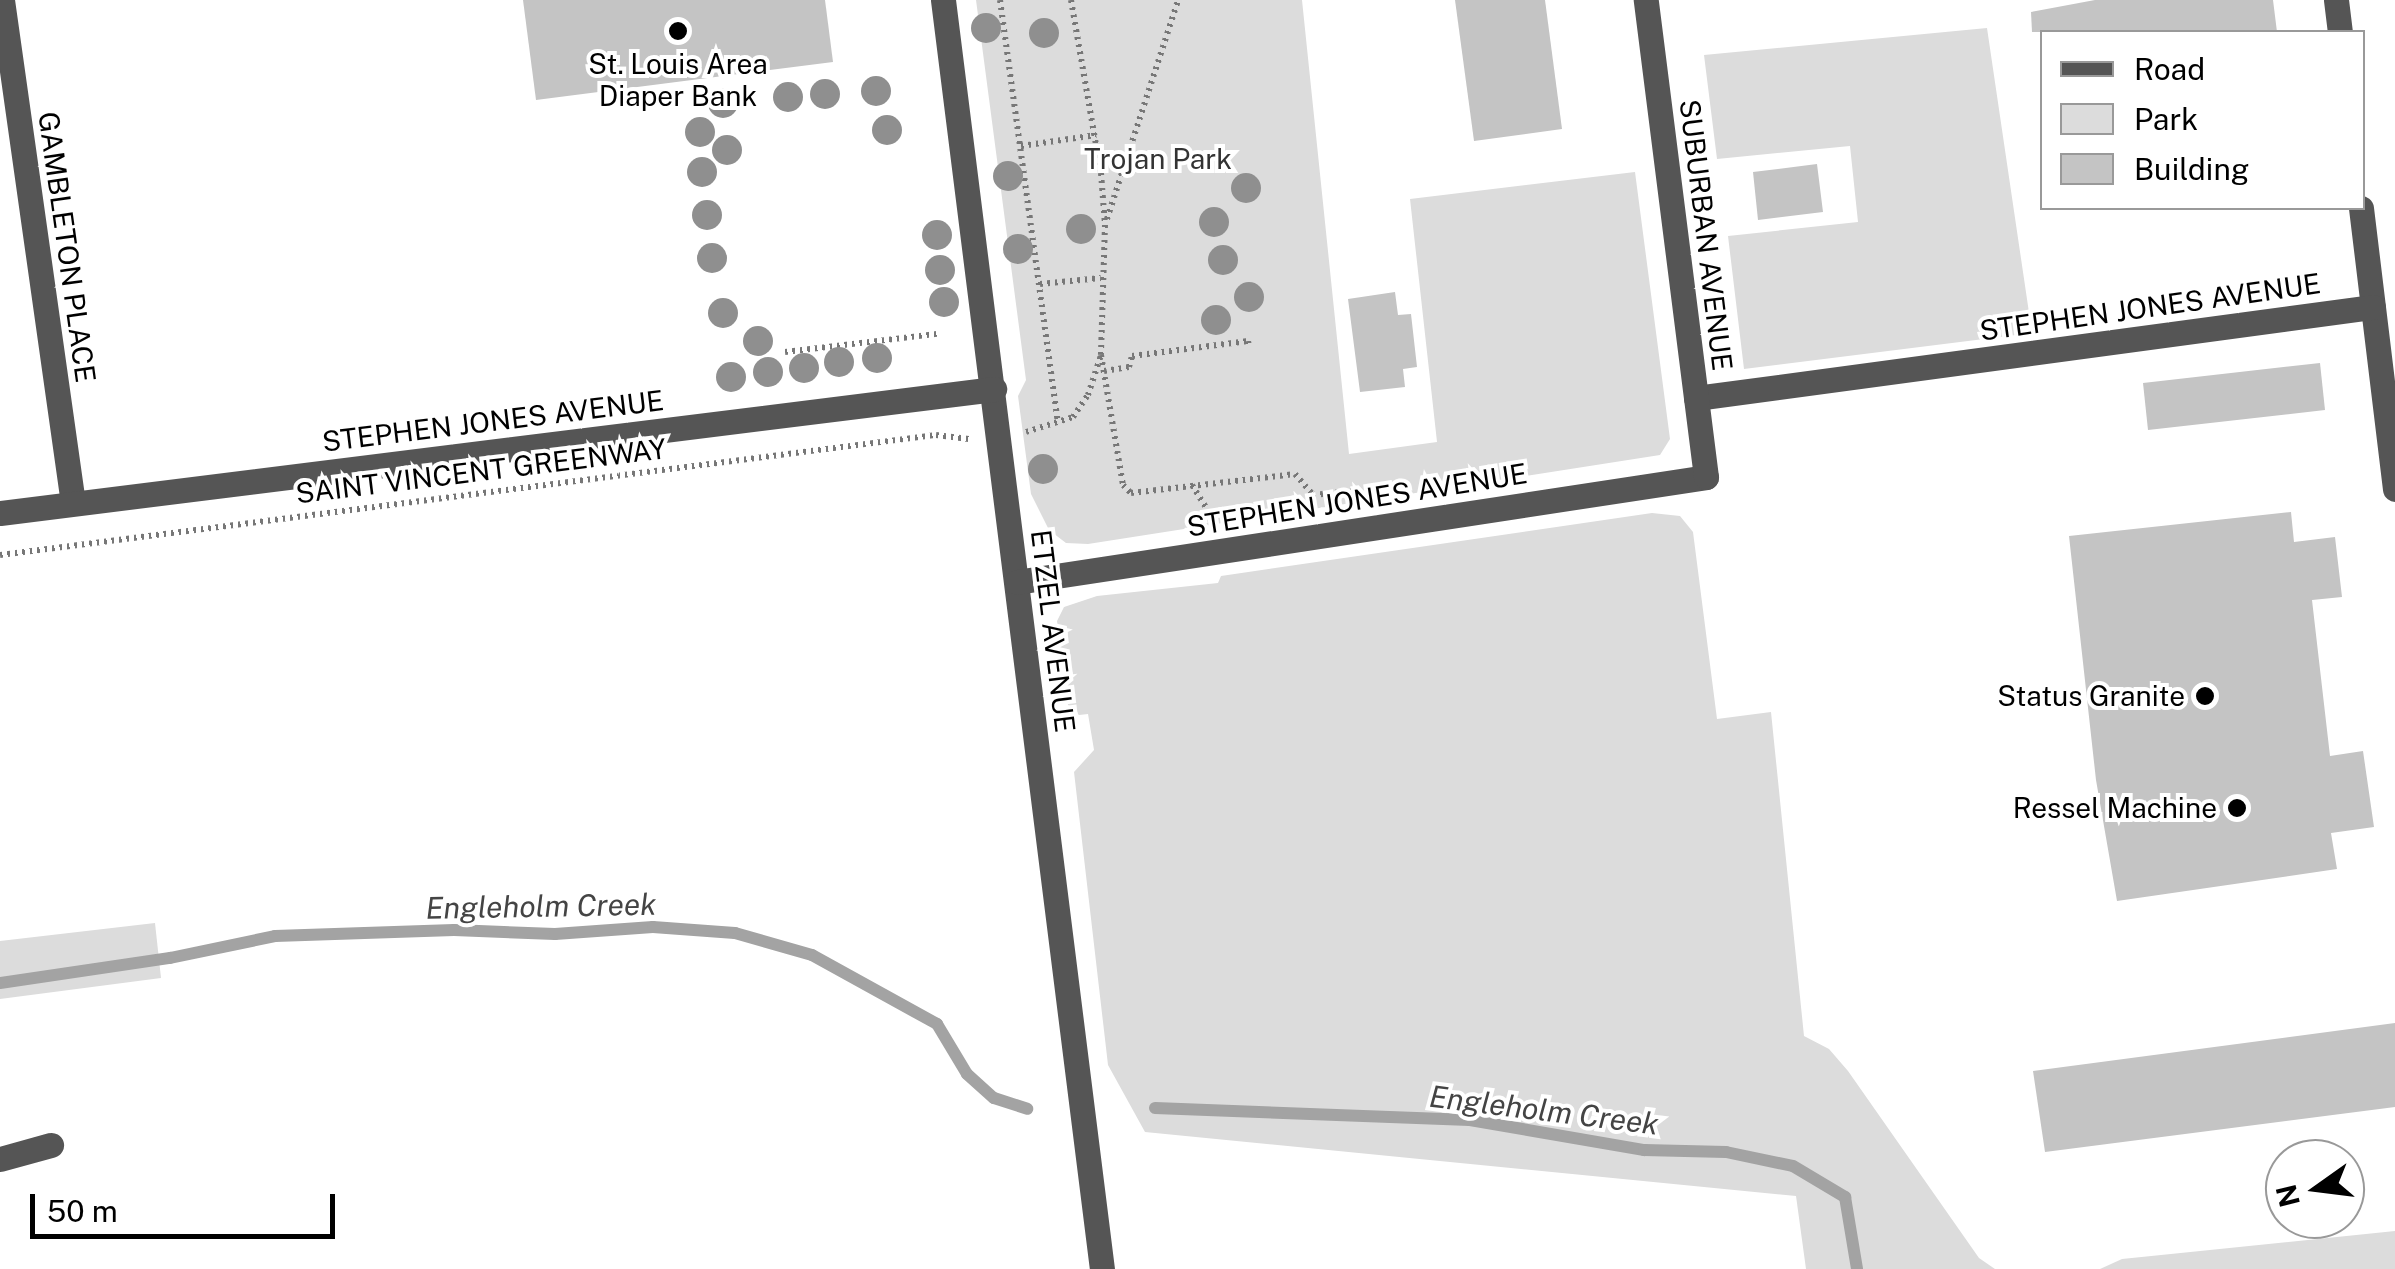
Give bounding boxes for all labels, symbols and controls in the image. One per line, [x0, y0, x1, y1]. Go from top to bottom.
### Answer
marker: St. Louis Area Diaper Bank [667, 20, 689, 42]
legend [2040, 30, 2365, 210]
place label: St. Louis Area Diaper Bank [588, 47, 768, 113]
text: Road [2134, 51, 2205, 87]
street label: SUBURBAN AVENUE [1673, 97, 1739, 373]
text: Park [2134, 101, 2198, 137]
street label: GAMBLETON PLACE [31, 109, 103, 385]
park label: Trojan Park [1084, 142, 1232, 176]
text: Building [2134, 151, 2249, 187]
street label: STEPHEN JONES AVENUE [1977, 266, 2323, 348]
street label: STEPHEN JONES AVENUE [320, 383, 666, 459]
street label: SAINT VINCENT GREENWAY [293, 432, 669, 510]
street label: STEPHEN JONES AVENUE [1185, 457, 1529, 543]
street label: ETZEL AVENUE [1024, 528, 1082, 734]
place label: Status Granite [1997, 679, 2185, 713]
marker: Status Granite [2194, 685, 2216, 707]
place label: Ressel Machine [2013, 791, 2217, 825]
marker: Ressel Machine [2226, 797, 2248, 819]
water label: Engleholm Creek [425, 886, 657, 926]
water label: Engleholm Creek [1427, 1078, 1661, 1142]
north arrow [2265, 1139, 2365, 1239]
scale bar [35, 1174, 340, 1236]
text: N [2269, 1181, 2306, 1211]
text: 50 m [47, 1193, 118, 1229]

